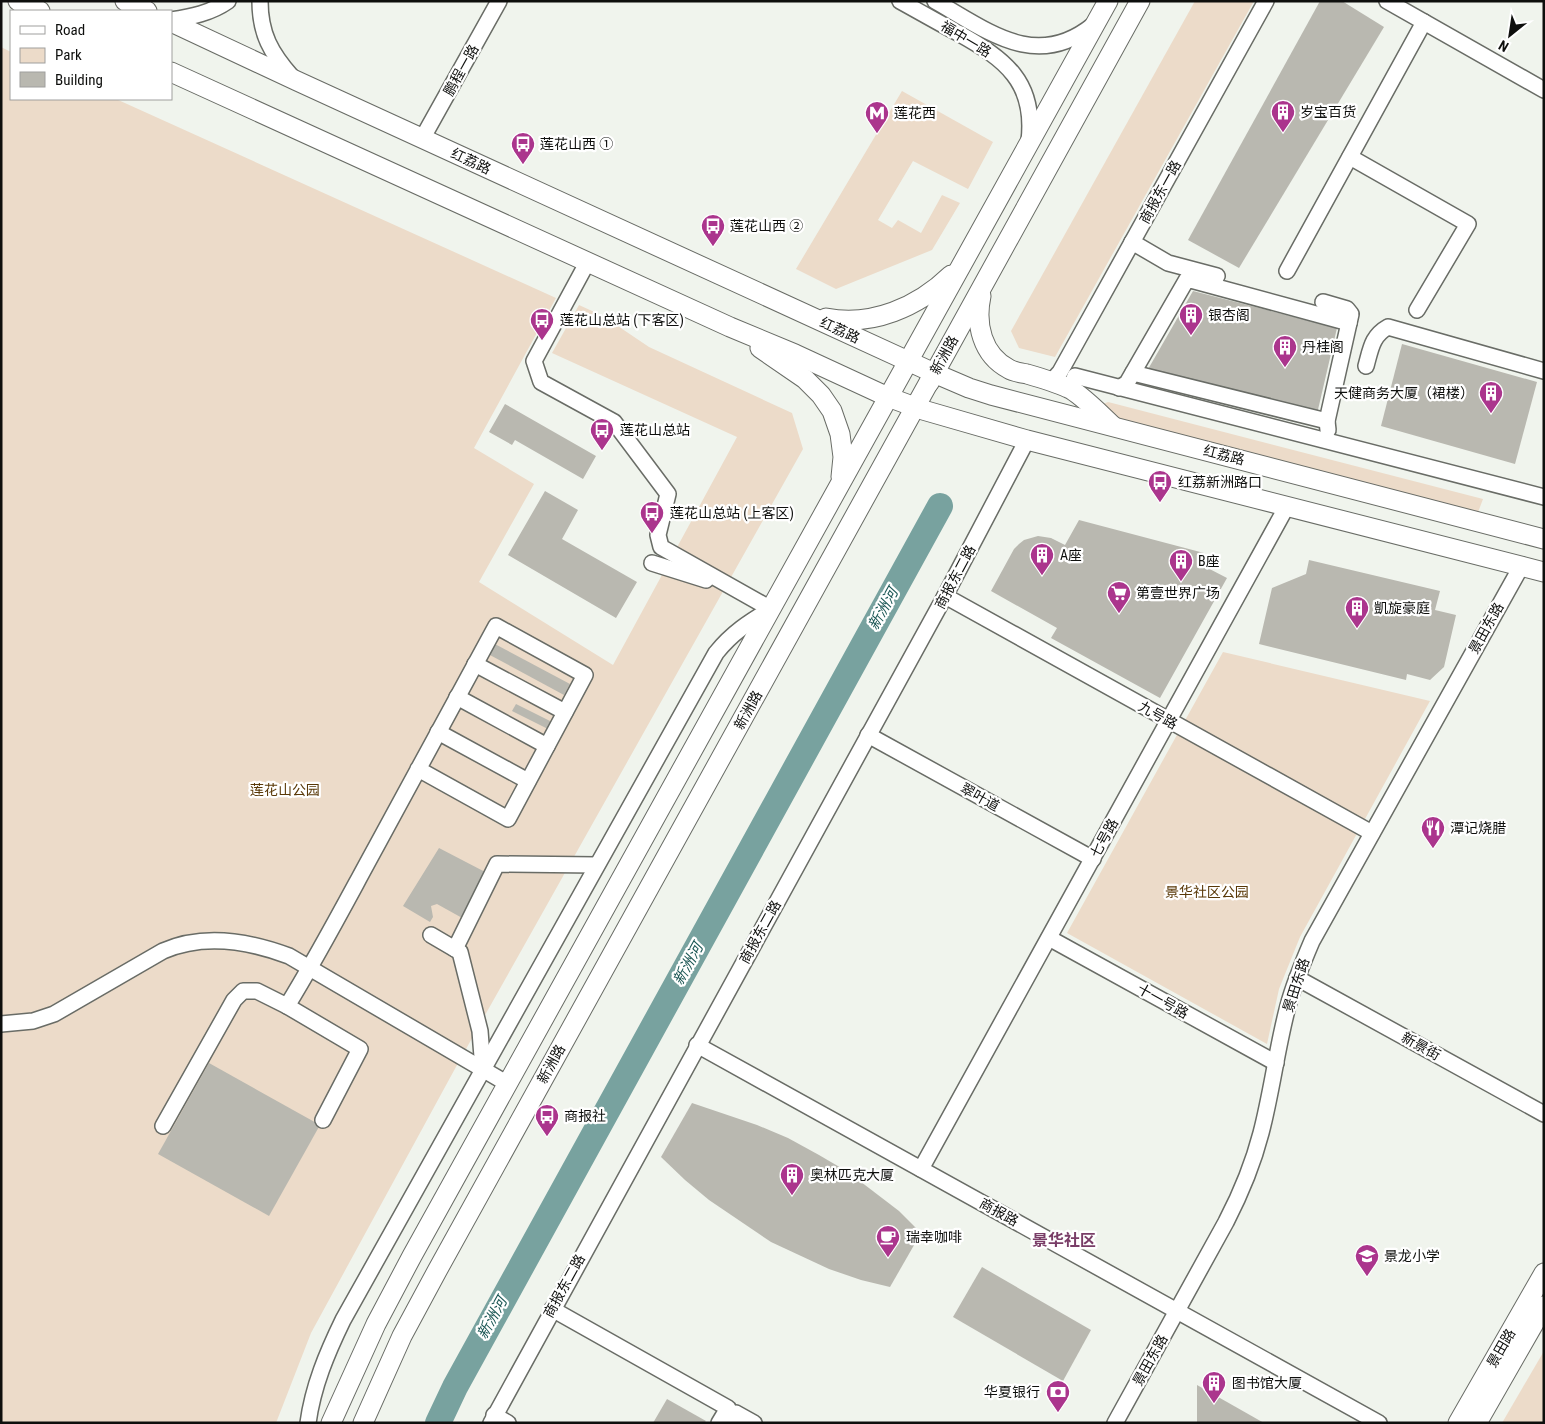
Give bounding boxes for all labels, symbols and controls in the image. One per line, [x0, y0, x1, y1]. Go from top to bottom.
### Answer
legend [10, 10, 172, 100]
north arrow [1485, 10, 1535, 60]
street label: 福中一路 [938, 18, 994, 60]
text: Road [55, 21, 85, 39]
text: N [1496, 37, 1511, 55]
street label: 鹏程一路 [440, 42, 482, 98]
text: Park [55, 46, 82, 64]
text: Building [55, 71, 103, 89]
building icon: 岁宝百货 [1270, 99, 1296, 133]
metro station icon: 莲花西 [864, 100, 890, 134]
place label: 岁宝百货 [1300, 104, 1356, 120]
place label: 莲花西 [894, 105, 936, 121]
bus stop icon: 莲花山西 ① [510, 131, 536, 165]
place label: 莲花山西 ① [540, 136, 613, 152]
street label: 红荔路 [449, 145, 493, 177]
street label: 商报东一路 [1136, 158, 1184, 226]
bus stop icon: 莲花山西 ② [700, 213, 726, 247]
place label: 莲花山西 ② [730, 218, 803, 234]
building icon: 银杏阁 [1178, 302, 1204, 336]
bus stop icon: 莲花山总站 (下客区) [529, 307, 555, 341]
place label: 银杏阁 [1208, 307, 1250, 323]
place label: 莲花山总站 (下客区) [560, 312, 684, 329]
street label: 红荔路 [818, 314, 862, 346]
street label: 新洲路 [927, 333, 961, 377]
building icon: 丹桂阁 [1272, 334, 1298, 368]
place label: 丹桂阁 [1302, 339, 1344, 355]
building icon: 天健商务大厦（裙楼） [1478, 380, 1504, 414]
place label: 天健商务大厦（裙楼） [1334, 385, 1474, 401]
bus stop icon: 莲花山总站 [589, 417, 615, 451]
place label: 莲花山总站 [620, 422, 690, 438]
street label: 红荔路 [1202, 442, 1246, 468]
bus stop icon: 红荔新洲路口 [1147, 469, 1173, 503]
place label: 红荔新洲路口 [1178, 474, 1262, 490]
bus stop icon: 莲花山总站 (上客区) [639, 500, 665, 534]
place label: 莲花山总站 (上客区) [670, 505, 794, 522]
street label: 商报东二路 [932, 542, 978, 612]
building icon: A座 [1029, 542, 1055, 576]
place label: A座 [1060, 547, 1082, 563]
building icon: B座 [1168, 548, 1194, 582]
place label: B座 [1198, 553, 1220, 569]
supermarket icon: 第壹世界广场 [1106, 580, 1132, 614]
water label: 新洲河 [864, 582, 903, 633]
place label: 第壹世界广场 [1136, 585, 1220, 601]
building icon: 凱旋豪庭 [1344, 595, 1370, 629]
place label: 凱旋豪庭 [1374, 600, 1430, 616]
street label: 景田东路 [1465, 600, 1507, 656]
street label: 新洲路 [731, 688, 765, 732]
street label: 九号路 [1136, 698, 1180, 732]
street label: 翠叶道 [958, 780, 1002, 814]
park label: 莲花山公园 [250, 782, 320, 798]
restaurant icon: 潭记烧腊 [1420, 815, 1446, 849]
street label: 七号路 [1087, 816, 1121, 860]
place label: 潭记烧腊 [1450, 820, 1506, 836]
park label: 景华社区公园 [1165, 884, 1249, 900]
street label: 商报东二路 [736, 898, 784, 966]
water label: 新洲河 [669, 937, 708, 988]
street label: 景田东路 [1280, 956, 1312, 1014]
street label: 十一号路 [1135, 980, 1191, 1022]
street label: 新景街 [1399, 1029, 1443, 1063]
street label: 新洲路 [534, 1042, 568, 1086]
bus stop icon: 商报社 [534, 1103, 560, 1137]
place label: 商报社 [564, 1108, 606, 1124]
building icon: 奥林匹克大厦 [779, 1162, 805, 1196]
place label: 奥林匹克大厦 [810, 1167, 894, 1183]
street label: 商报路 [977, 1195, 1021, 1229]
cafe icon: 瑞幸咖啡 [875, 1224, 901, 1258]
place label: 瑞幸咖啡 [906, 1229, 962, 1245]
district label: 景华社区 [1032, 1231, 1096, 1250]
school or university icon: 景龙小学 [1354, 1243, 1380, 1277]
place label: 景龙小学 [1384, 1248, 1440, 1264]
street label: 商报东二路 [540, 1252, 588, 1320]
water label: 新洲河 [473, 1291, 512, 1342]
street label: 景田路 [1484, 1326, 1518, 1370]
street label: 景田东路 [1129, 1332, 1171, 1388]
building icon: 图书馆大厦 [1201, 1370, 1227, 1404]
place label: 图书馆大厦 [1232, 1375, 1302, 1391]
bank icon: 华夏银行 [1045, 1379, 1071, 1413]
place label: 华夏银行 [984, 1384, 1040, 1400]

